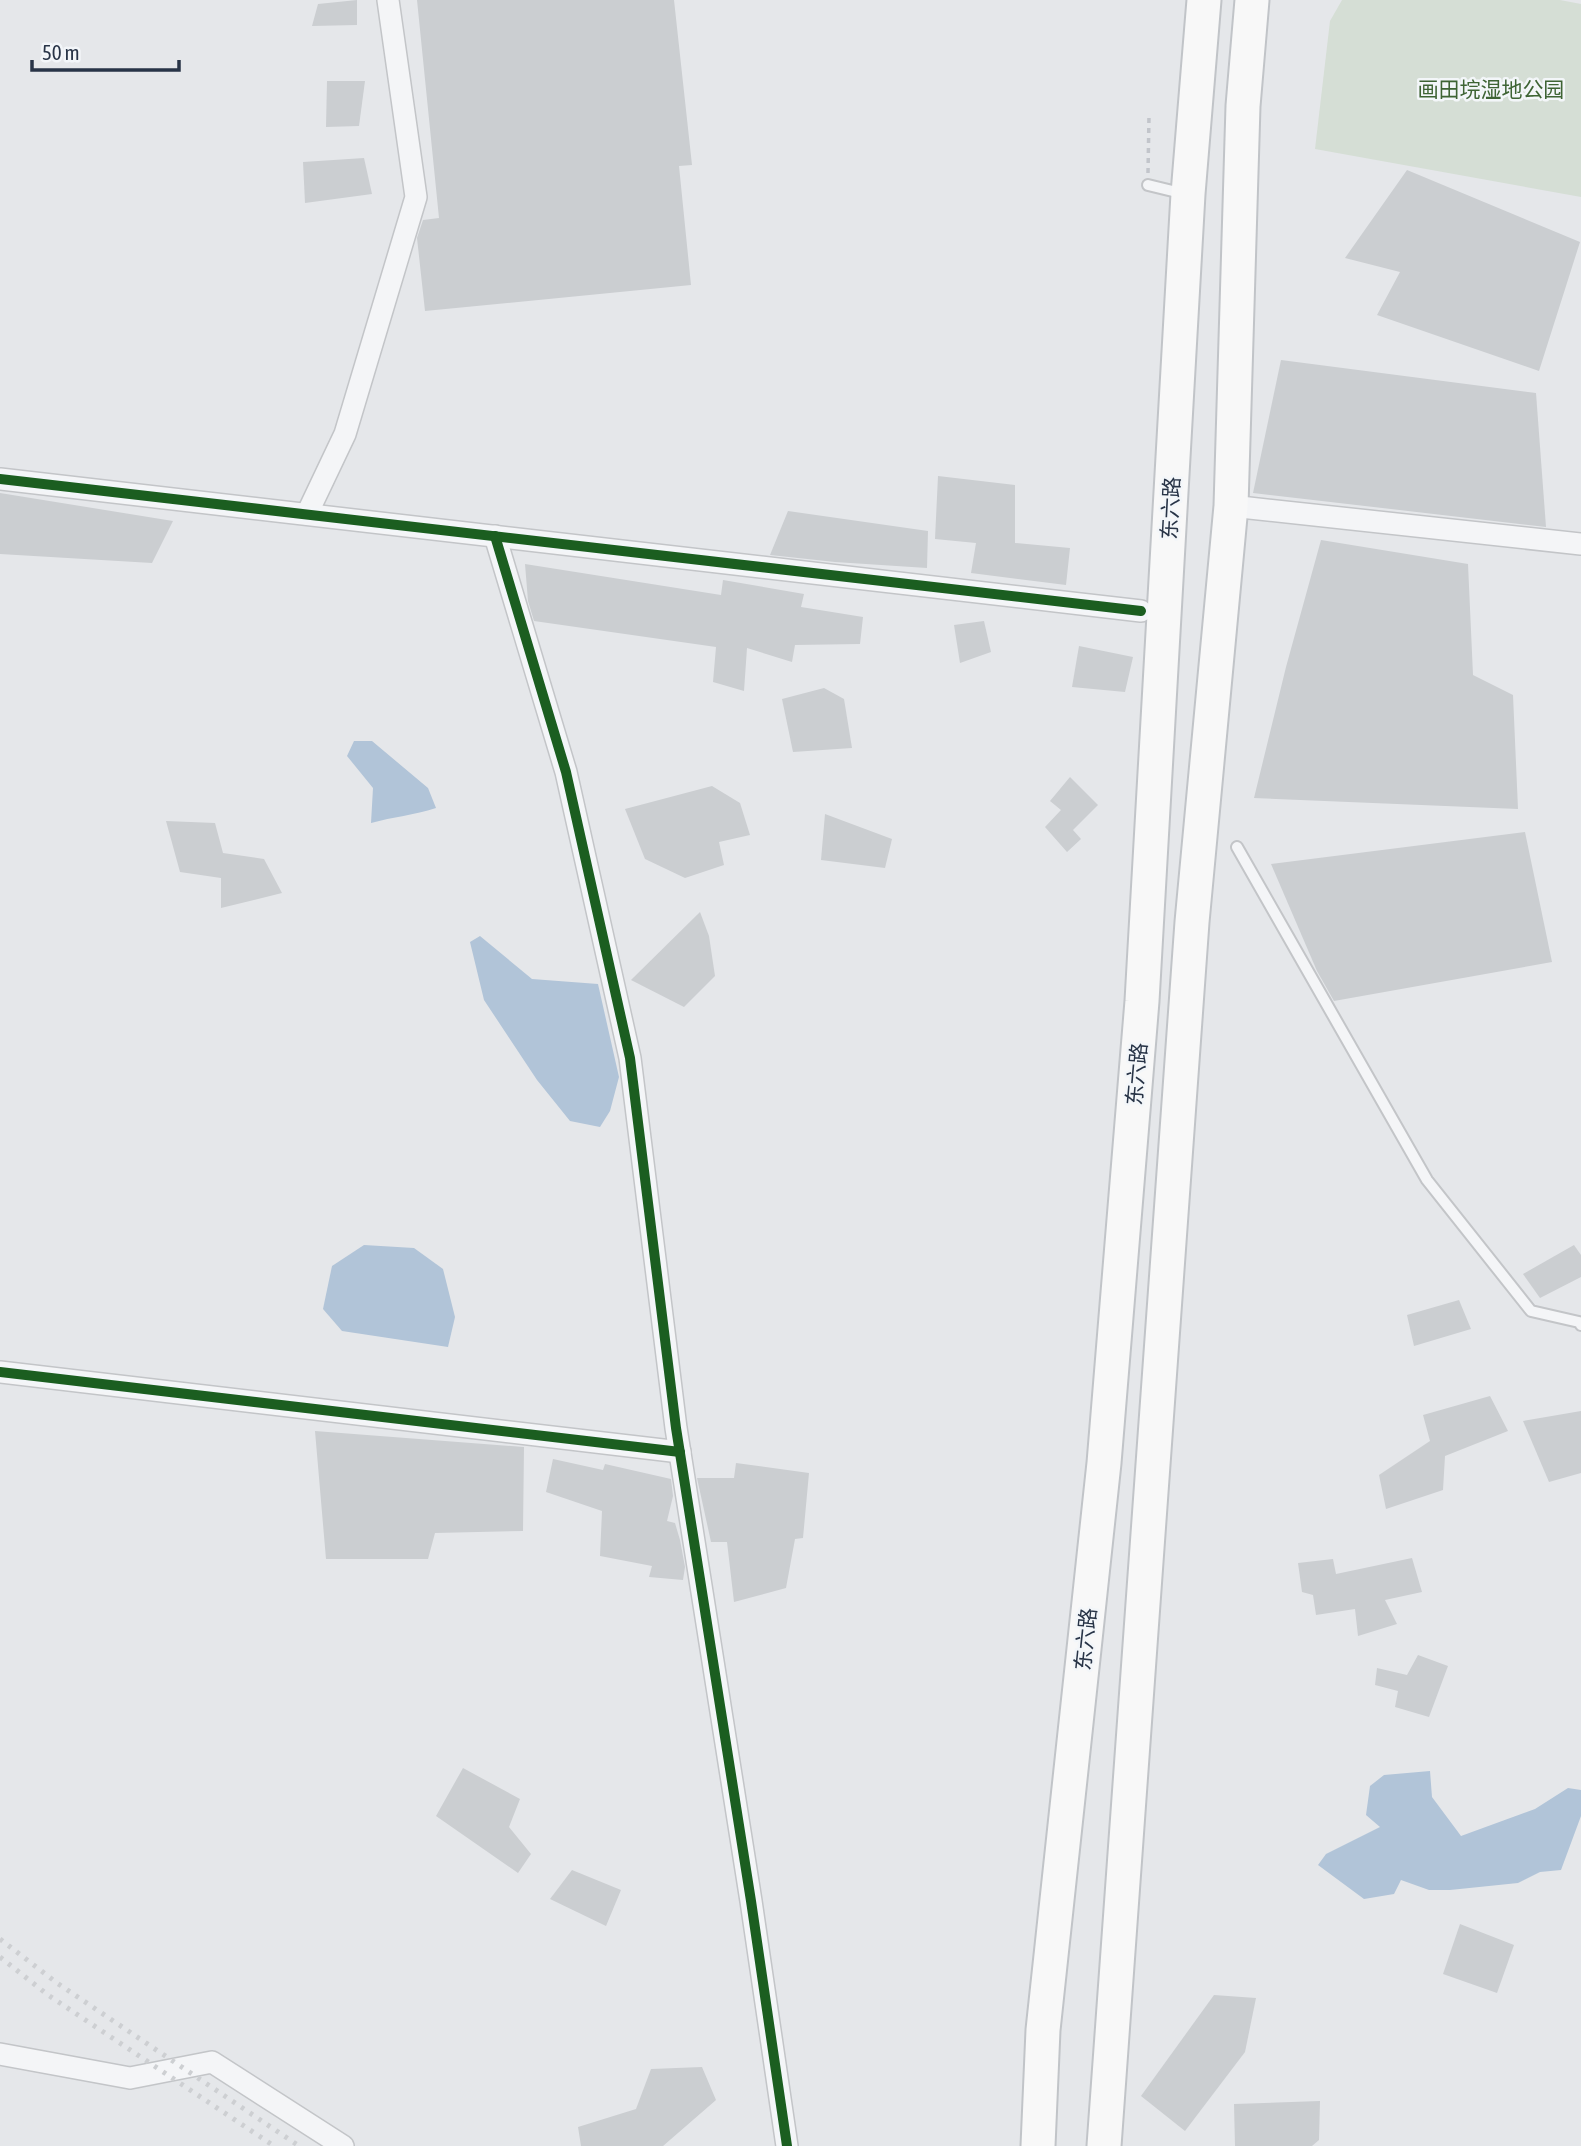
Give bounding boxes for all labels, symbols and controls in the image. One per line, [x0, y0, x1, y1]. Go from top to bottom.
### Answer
scale bar [32, 28, 178, 72]
text: 50 m [42, 40, 80, 64]
park label: 画田垸湿地公园 [1418, 77, 1565, 101]
street label: 东六路 [1156, 476, 1184, 540]
street label: 东六路 [1121, 1042, 1151, 1106]
street label: 东六路 [1070, 1606, 1100, 1672]

